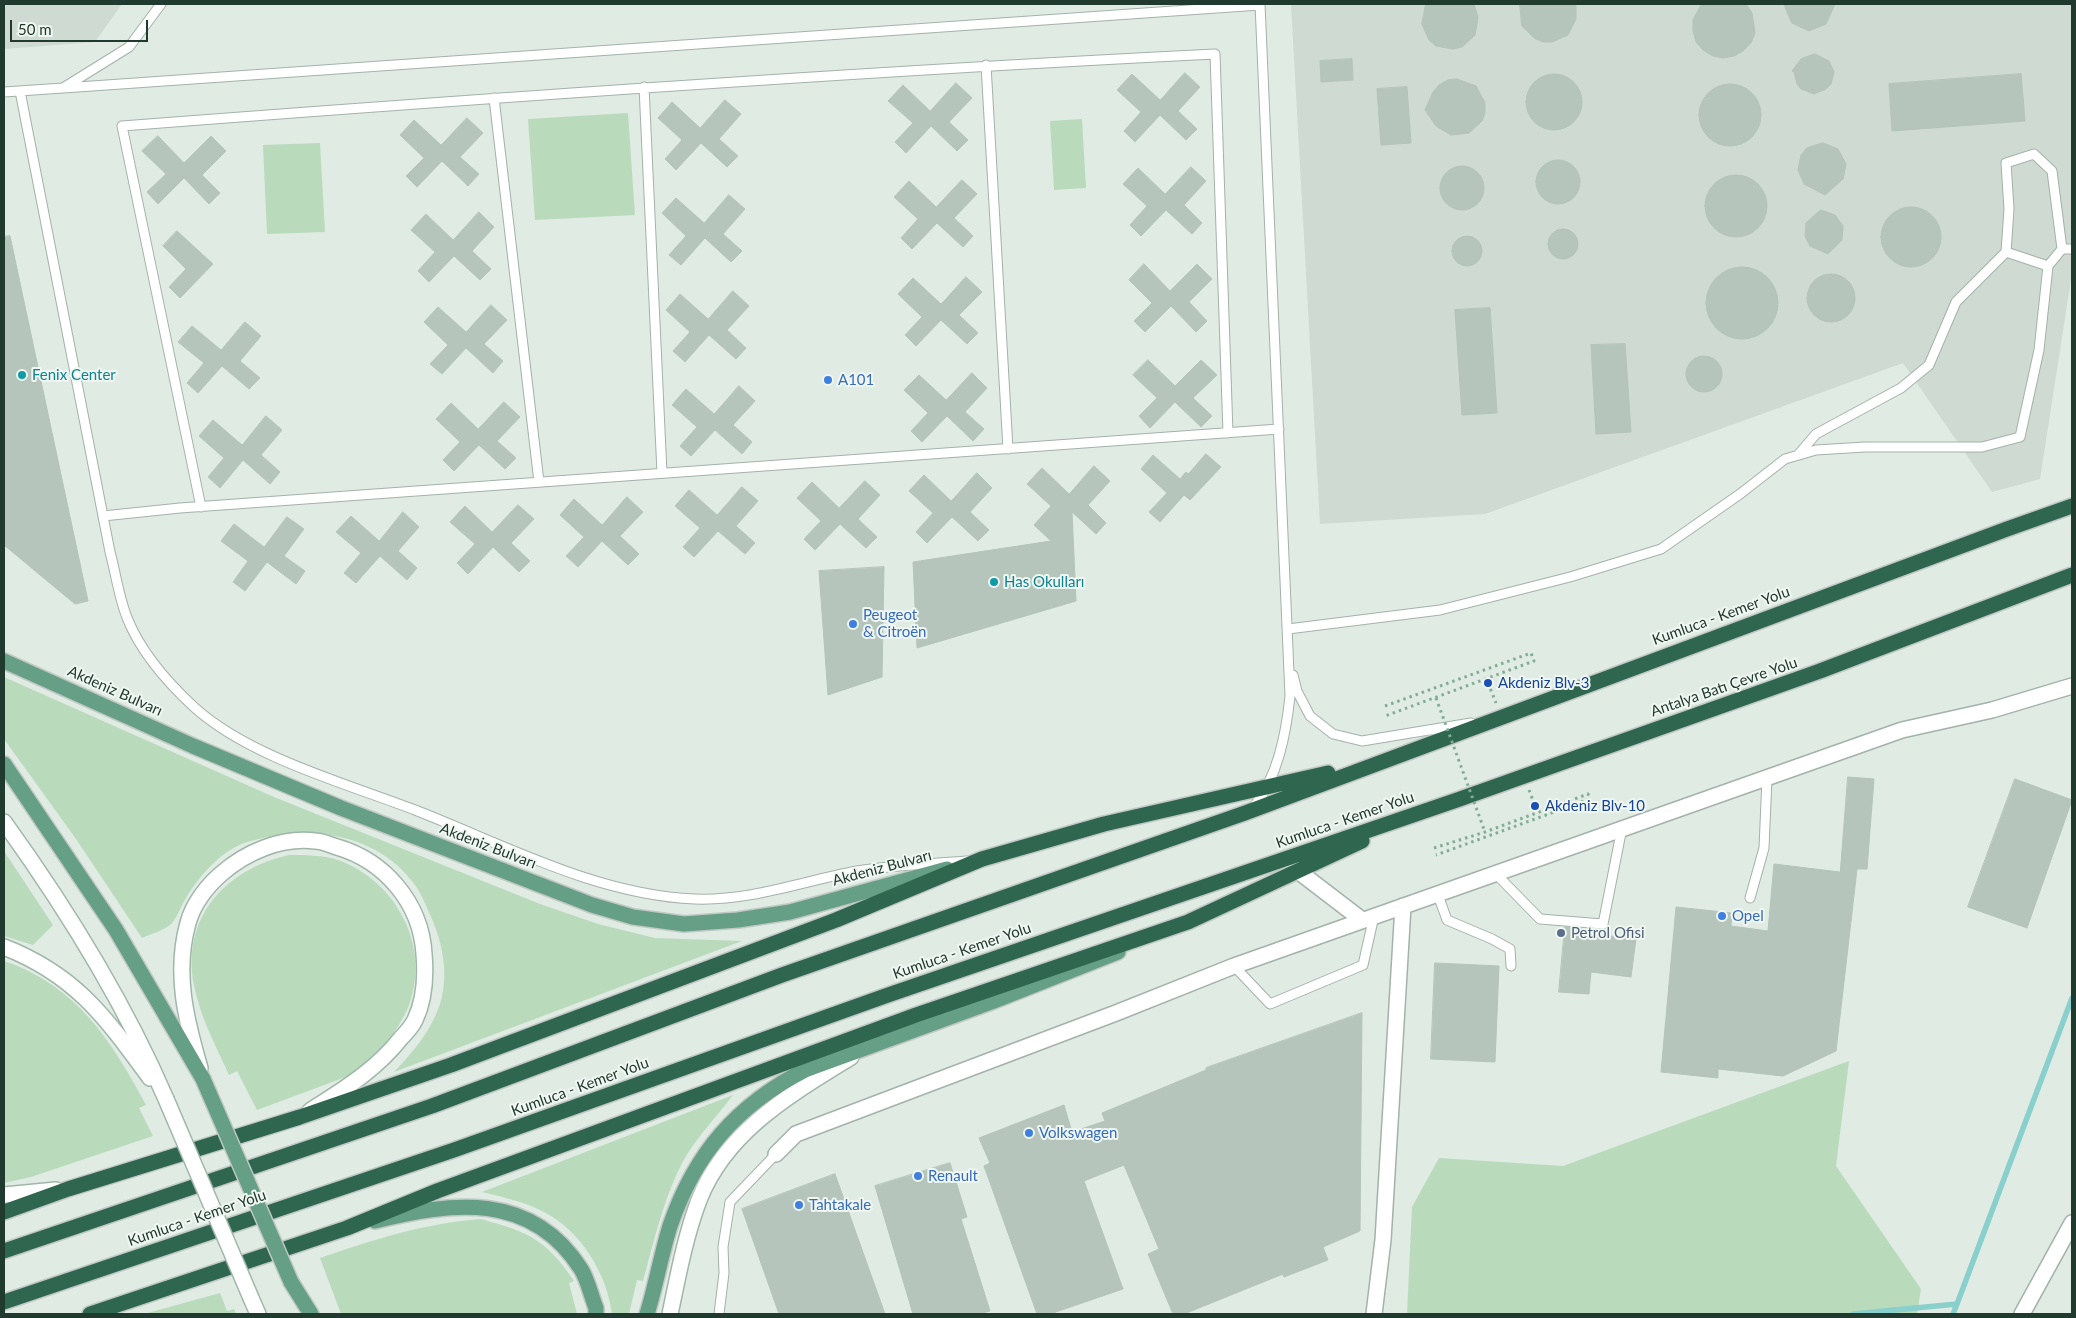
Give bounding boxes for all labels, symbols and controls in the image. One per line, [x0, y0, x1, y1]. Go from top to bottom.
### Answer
scale bar [12, 10, 150, 42]
text: 50 m [18, 20, 52, 38]
place label: Fenix Center [32, 366, 116, 384]
marker: Fenix Center [16, 369, 28, 381]
place label: A101 [838, 371, 874, 389]
marker: A101 [822, 374, 834, 386]
place label: Has Okulları [1004, 573, 1084, 591]
marker: Has Okulları [988, 576, 1000, 588]
street label: Kumluca - Kemer Yolu [1650, 583, 1792, 649]
place label: Peugeot & Citroën [863, 606, 926, 641]
marker: Peugeot & Citroën [847, 618, 859, 630]
street label: Antalya Batı Çevre Yolu [1648, 653, 1800, 721]
street label: Akdeniz Bulvarı [65, 662, 165, 720]
place label: Akdeniz Blv-3 [1498, 674, 1589, 692]
marker: Akdeniz Blv-3 [1482, 677, 1494, 689]
street label: Kumluca - Kemer Yolu [1274, 788, 1416, 852]
place label: Akdeniz Blv-10 [1545, 797, 1645, 815]
marker: Akdeniz Blv-10 [1529, 800, 1541, 812]
street label: Akdeniz Bulvarı [437, 819, 539, 873]
street label: Akdeniz Bulvarı [830, 846, 934, 890]
place label: Opel [1732, 907, 1764, 925]
marker: Opel [1716, 910, 1728, 922]
street label: Kumluca - Kemer Yolu [891, 919, 1033, 983]
place label: Petrol Ofisi [1571, 924, 1645, 942]
marker: Petrol Ofisi [1555, 927, 1567, 939]
street label: Kumluca - Kemer Yolu [509, 1054, 651, 1120]
place label: Volkswagen [1039, 1124, 1117, 1142]
marker: Volkswagen [1023, 1127, 1035, 1139]
place label: Renault [928, 1167, 978, 1185]
marker: Renault [912, 1170, 924, 1182]
street label: Kumluca - Kemer Yolu [126, 1186, 268, 1250]
place label: Tahtakale [809, 1196, 871, 1214]
marker: Tahtakale [793, 1199, 805, 1211]

